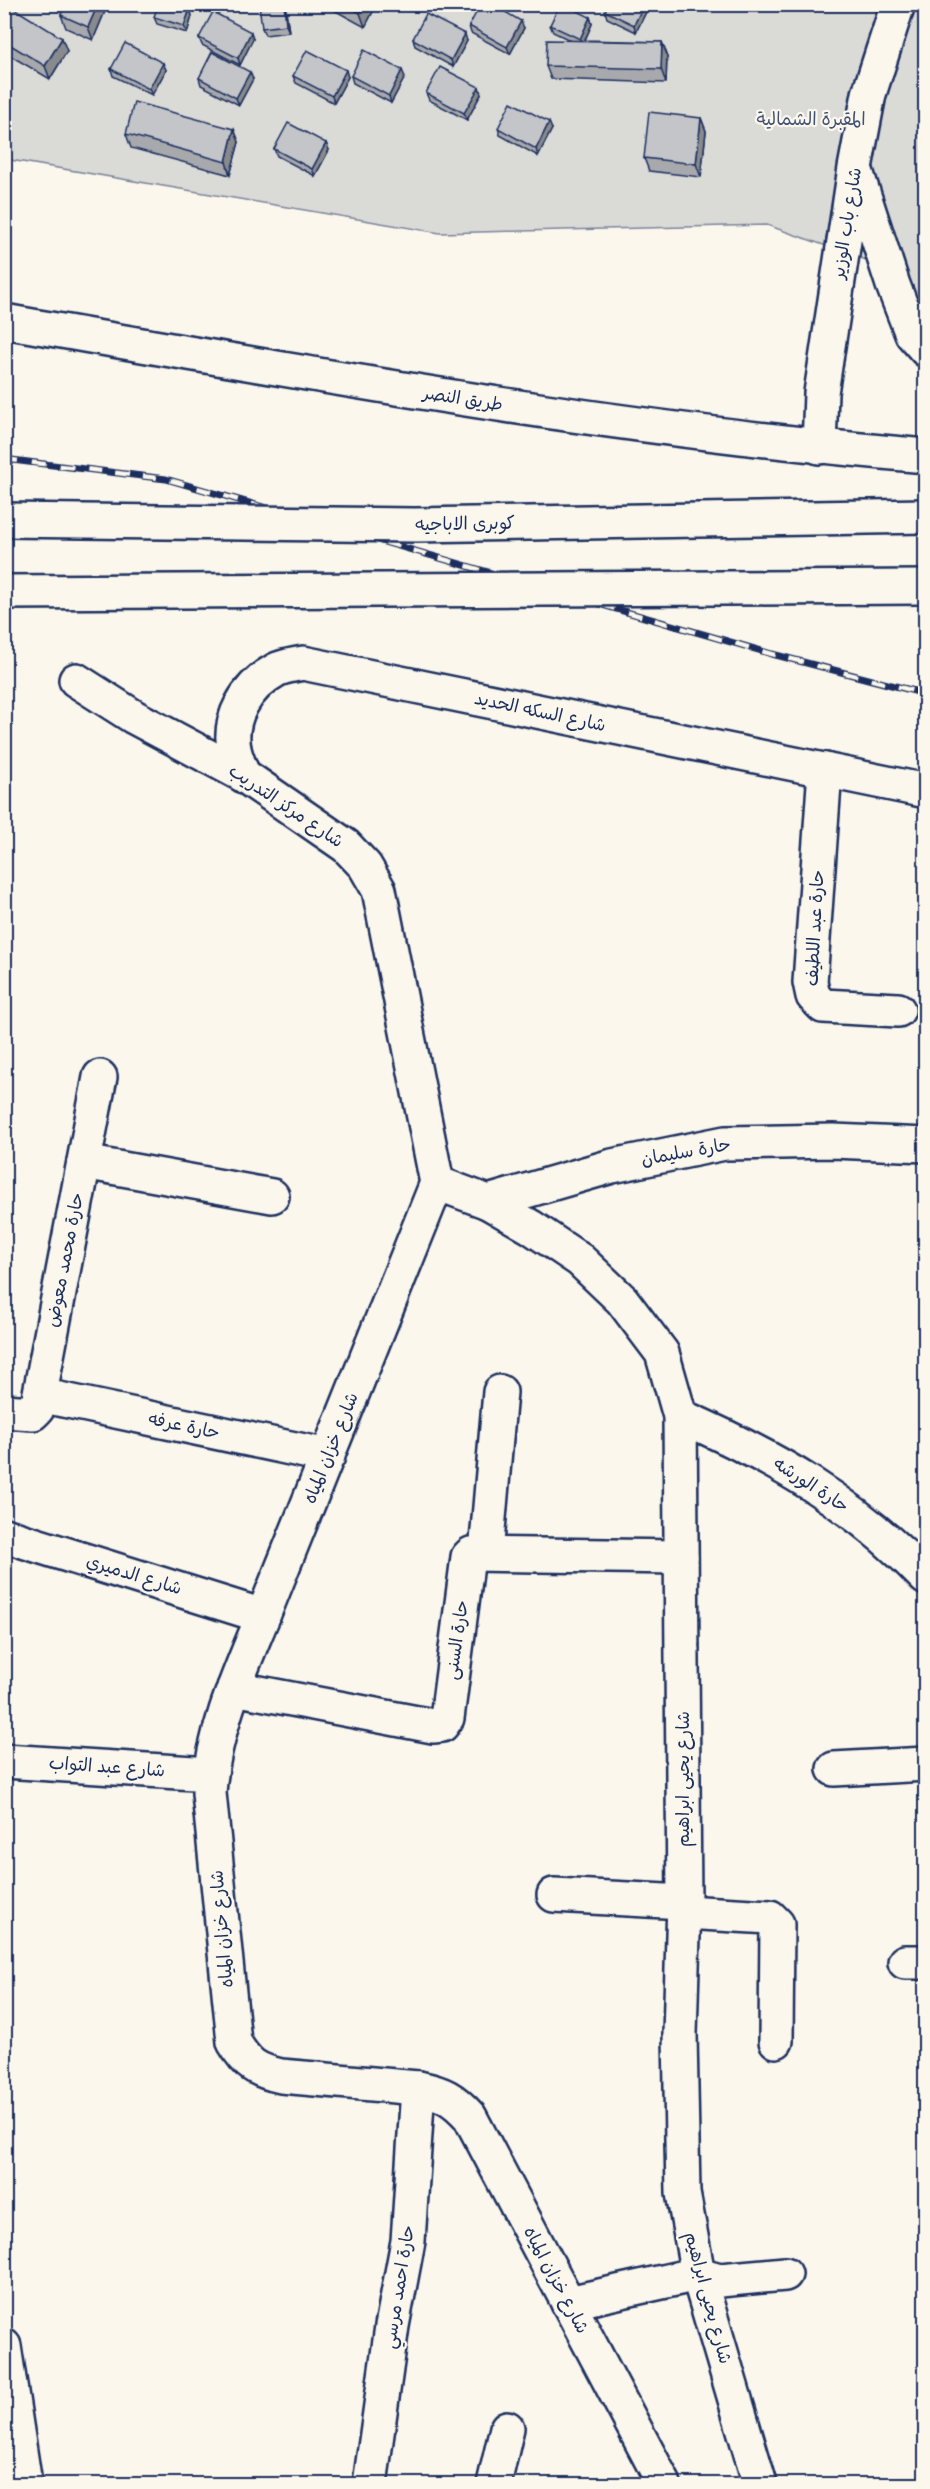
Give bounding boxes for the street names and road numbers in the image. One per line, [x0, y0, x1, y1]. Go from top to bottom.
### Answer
street label: شارع باب الوزير [828, 166, 867, 282]
street label: طريق النصر [420, 382, 504, 416]
street label: كوبرى الاباجيه [415, 513, 515, 536]
street label: شارع السكه الحديد [472, 688, 608, 737]
street label: شارع مركز التدريب [224, 760, 347, 853]
street label: حارة عبد اللطيف [801, 869, 829, 987]
street label: حارة سليمان [640, 1134, 732, 1170]
street label: حارة محمد معوض [42, 1191, 89, 1329]
street label: شارع خزان المياه [299, 1389, 364, 1507]
street label: حارة عرفه [146, 1408, 222, 1444]
street label: حارة الورشه [769, 1453, 853, 1518]
street label: شارع الدميري [83, 1551, 184, 1601]
street label: حارة السنى [441, 1599, 473, 1681]
street label: شارع يحيى ابراهيم [673, 1711, 697, 1847]
street label: شارع عبد التواب [48, 1752, 166, 1783]
street label: شارع خزان المياه [206, 1869, 239, 1989]
street label: شارع خزان المياه [518, 2223, 593, 2338]
street label: حارة احمد مرسي [379, 2224, 424, 2351]
street label: شارع يحيى ابراهيم [677, 2230, 736, 2367]

